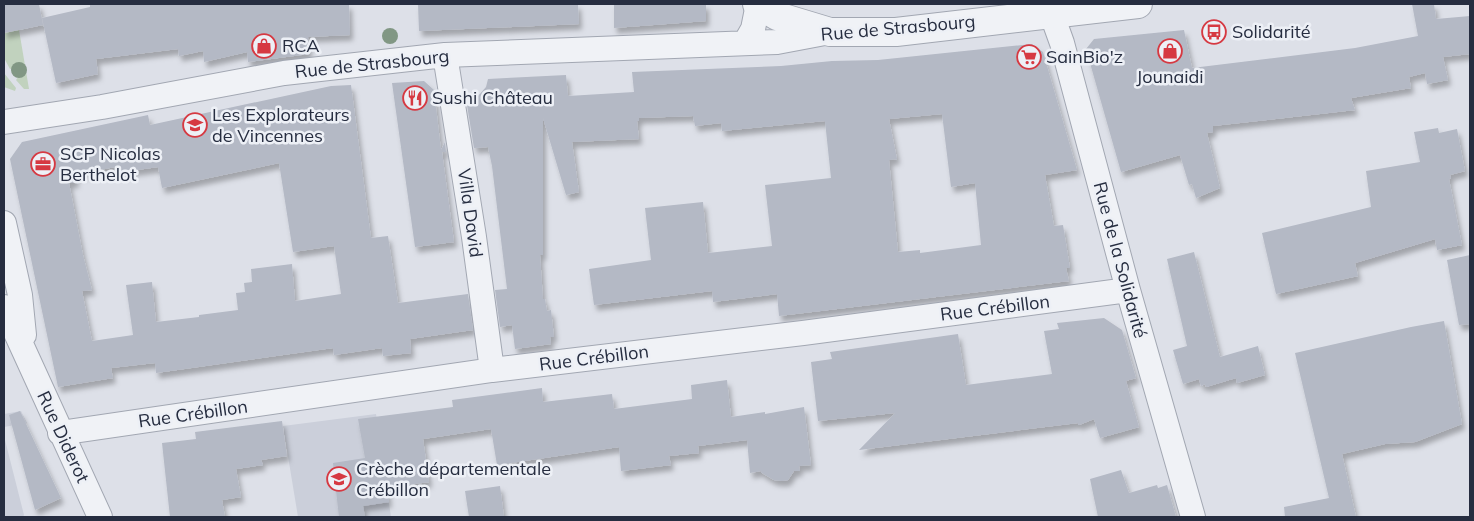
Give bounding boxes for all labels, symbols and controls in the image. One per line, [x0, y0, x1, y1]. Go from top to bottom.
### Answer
street label: Rue de Strasbourg [820, 9, 976, 46]
bus stop icon: Solidarité [1201, 19, 1227, 45]
place label: Solidarité [1232, 20, 1310, 43]
shop icon: RCA [251, 33, 277, 59]
place label: RCA [282, 34, 320, 57]
shop icon: Jounaidi [1157, 38, 1183, 64]
street label: Rue de Strasbourg [294, 44, 450, 83]
supermarket icon: SainBio'z [1016, 44, 1042, 70]
place label: SainBio'z [1046, 45, 1123, 68]
place label: Jounaidi [1136, 65, 1204, 88]
restaurant icon: Sushi Château [402, 85, 428, 111]
place label: Sushi Château [432, 86, 553, 109]
place label: Les Explorateurs de Vincennes [212, 103, 350, 147]
school or university icon: Les Explorateurs de Vincennes [182, 112, 208, 138]
place label: SCP Nicolas Berthelot [60, 142, 161, 186]
office icon: SCP Nicolas Berthelot [30, 151, 56, 177]
street label: Villa David [453, 167, 488, 259]
street label: Rue de la Solidarité [1089, 179, 1152, 341]
street label: Rue Crébillon [939, 289, 1051, 326]
street label: Rue Crébillon [538, 339, 650, 376]
street label: Rue Diderot [32, 387, 95, 486]
street label: Rue Crébillon [137, 394, 249, 433]
place label: Crèche départementale Crébillon [356, 457, 551, 501]
school or university icon: Crèche départementale Crébillon [326, 466, 352, 492]

